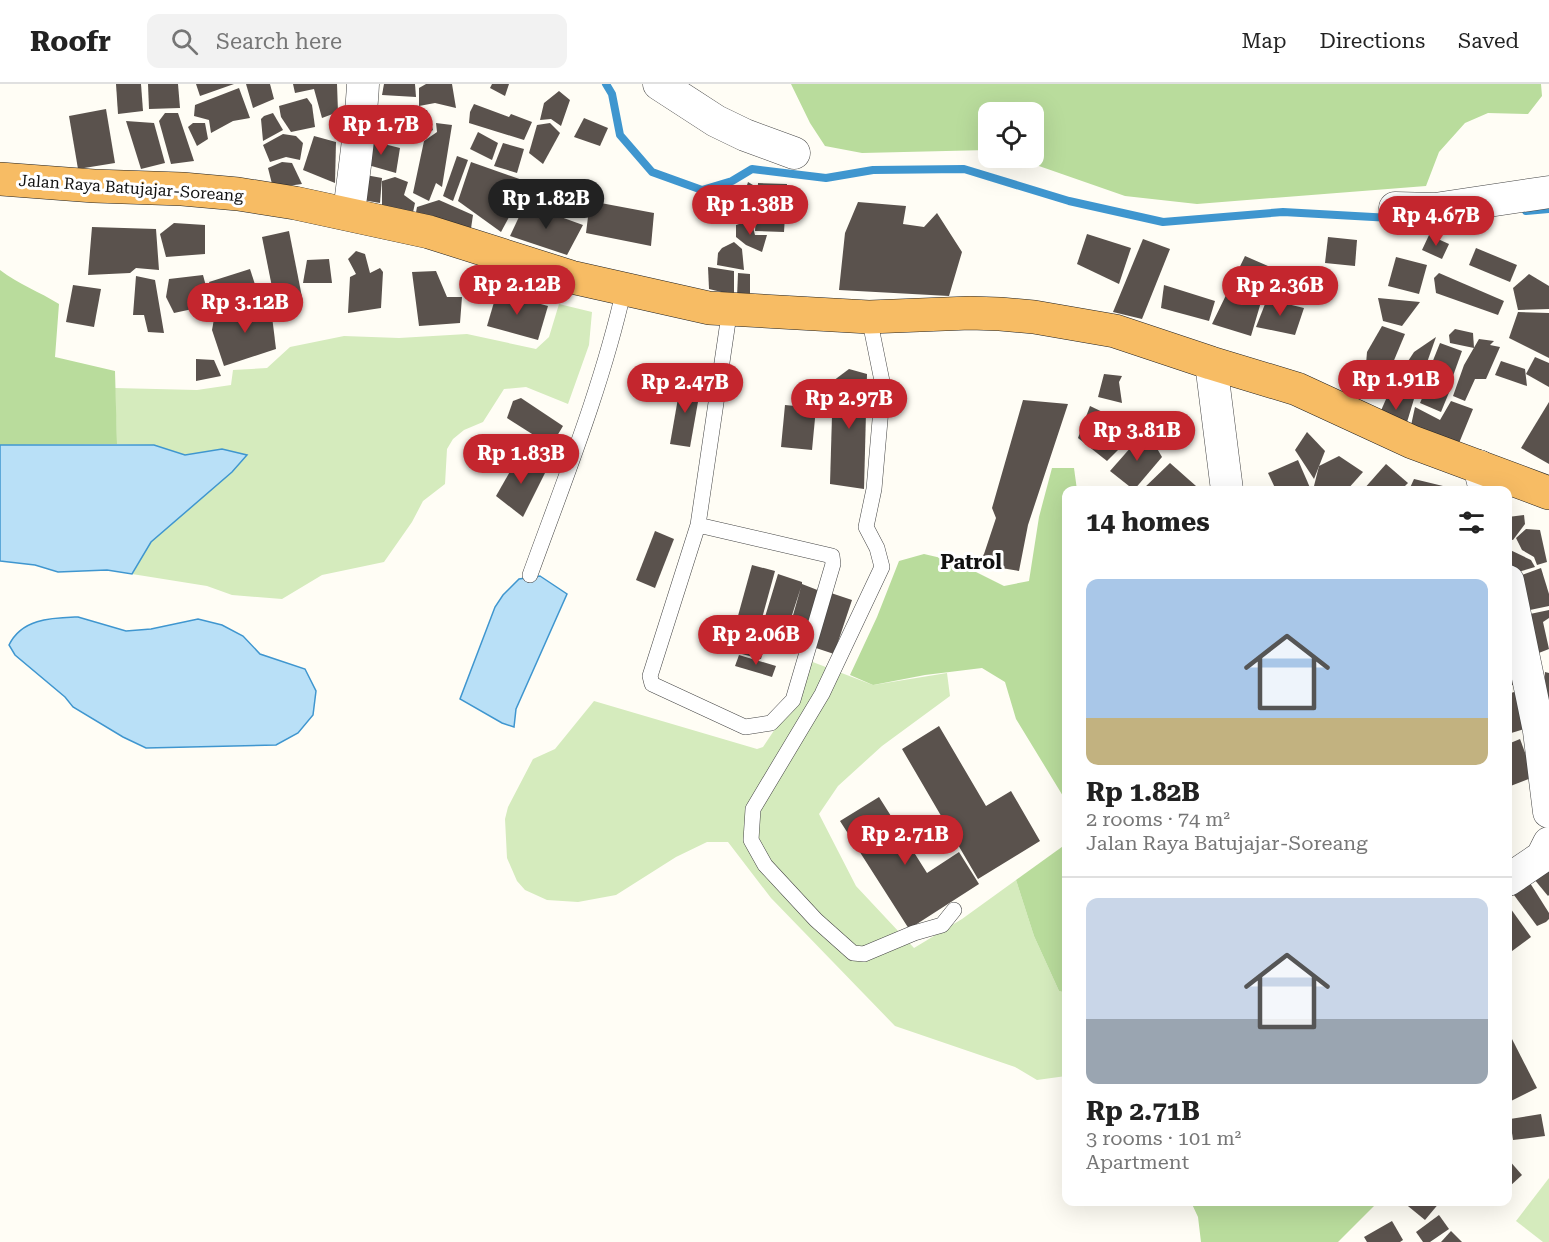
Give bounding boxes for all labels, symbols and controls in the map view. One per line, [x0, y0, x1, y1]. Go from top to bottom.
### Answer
search box [147, 14, 567, 68]
text: Roofr [30, 25, 111, 58]
icon: search [168, 25, 201, 58]
text: Search here [216, 29, 342, 54]
text: Map [1242, 29, 1286, 53]
text: Directions [1319, 29, 1425, 53]
text: Saved [1458, 29, 1519, 53]
map controls [978, 102, 1044, 168]
button: locate [978, 102, 1044, 168]
pin: Rp 1.7B [326, 105, 436, 156]
text: Rp 1.7B [343, 112, 419, 136]
street label: Jalan Raya Batujajar-Soreang [18, 171, 245, 205]
pin: Rp 1.82B [484, 179, 608, 230]
pin: Rp 1.38B [688, 185, 812, 236]
text: Rp 1.82B [502, 186, 590, 210]
text: Rp 1.38B [706, 192, 794, 216]
pin: Rp 4.67B [1374, 196, 1498, 247]
text: Rp 4.67B [1392, 203, 1480, 227]
pin: Rp 2.12B [455, 265, 579, 316]
pin: Rp 2.36B [1218, 266, 1342, 317]
text: Rp 2.12B [473, 272, 561, 296]
text: Rp 2.36B [1236, 273, 1324, 297]
pin: Rp 3.12B [183, 283, 307, 334]
text: Rp 3.12B [201, 290, 289, 314]
pin: Rp 1.91B [1334, 360, 1458, 411]
pin: Rp 2.47B [623, 363, 747, 414]
text: Rp 1.91B [1352, 367, 1440, 391]
text: Rp 2.47B [641, 370, 729, 394]
pin: Rp 2.97B [787, 379, 911, 430]
text: Rp 2.97B [805, 386, 893, 410]
pin: Rp 3.81B [1075, 411, 1199, 462]
text: Rp 3.81B [1093, 418, 1181, 442]
pin: Rp 1.83B [459, 434, 583, 485]
text: Rp 1.83B [477, 441, 565, 465]
icon: filters [1455, 506, 1488, 539]
text: 14 homes [1086, 507, 1210, 537]
district label: Patrol [940, 550, 1002, 574]
pin: Rp 2.06B [694, 615, 818, 666]
icon: home [1233, 618, 1341, 726]
text: Rp 2.06B [712, 622, 800, 646]
text: Rp 1.82B [1086, 777, 1200, 807]
text: 2 rooms · 74 m² [1086, 807, 1230, 831]
pin: Rp 2.71B [843, 815, 967, 866]
text: Rp 2.71B [861, 822, 949, 846]
text: Jalan Raya Batujajar-Soreang [1086, 831, 1368, 855]
icon: home [1233, 937, 1341, 1045]
text: Rp 2.71B [1086, 1096, 1200, 1126]
text: 3 rooms · 101 m² [1086, 1126, 1241, 1150]
text: Apartment [1086, 1150, 1189, 1174]

